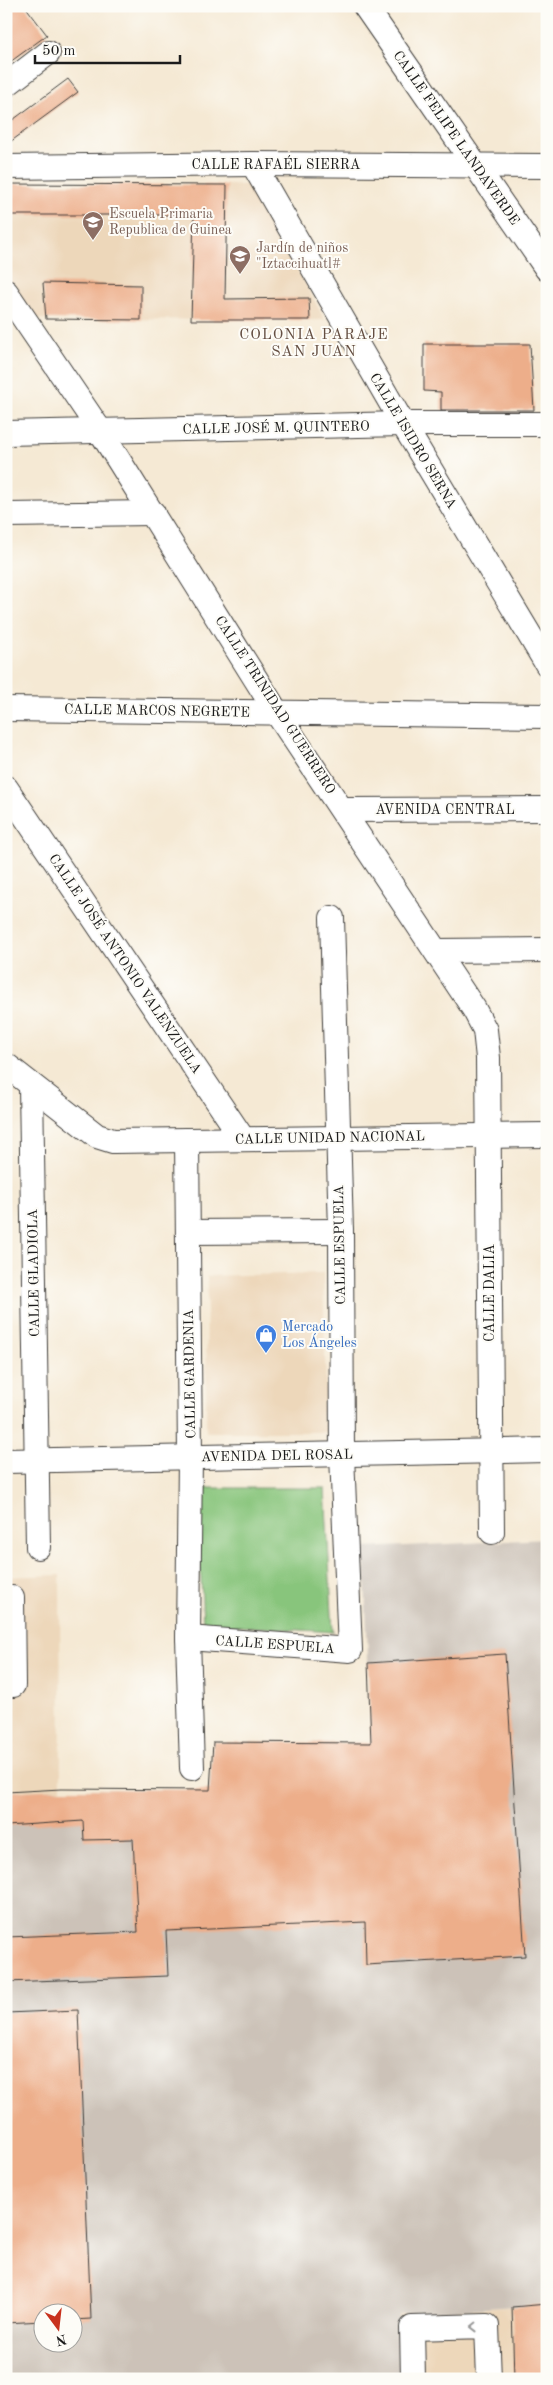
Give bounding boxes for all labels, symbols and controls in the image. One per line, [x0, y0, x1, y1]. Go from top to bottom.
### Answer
scale bar [35, 32, 180, 64]
text: 50 m [42, 44, 76, 59]
street label: CALLE FELIPE LANDAVERDE [390, 48, 522, 228]
street label: CALLE RAFAÉL SIERRA [192, 155, 361, 172]
place label: Escuela Primaria Republica de Guinea [109, 207, 232, 237]
school or university icon: Escuela Primaria Republica de Guinea [81, 210, 105, 241]
place label: Jardín de niños "Iztaccihuatl# [256, 241, 348, 271]
school or university icon: Jardín de niños "Iztaccihuatl# [228, 244, 252, 275]
district label: COLONIA PARAJE SAN JUAN [239, 328, 389, 360]
street label: CALLE ISIDRO SERNA [367, 371, 459, 511]
street label: CALLE JOSÉ M. QUINTERO [182, 416, 370, 437]
street label: CALLE TRINIDAD GUERRERO [212, 613, 338, 797]
street label: CALLE MARCOS NEGRETE [64, 702, 250, 720]
street label: AVENIDA CENTRAL [375, 803, 515, 817]
street label: CALLE JOSÉ ANTONIO VALENZUELA [46, 850, 207, 1077]
street label: CALLE UNIDAD NACIONAL [235, 1129, 425, 1147]
street label: CALLE ESPUELA [332, 1185, 348, 1305]
street label: CALLE GLADIOLA [26, 1209, 42, 1337]
street label: CALLE DALIA [483, 1244, 497, 1342]
street label: CALLE GARDENIA [182, 1309, 198, 1439]
place label: Mercado Los Ángeles [282, 1320, 357, 1350]
shop icon: Mercado Los Ángeles [254, 1323, 278, 1354]
street label: AVENIDA DEL ROSAL [201, 1448, 353, 1464]
street label: CALLE ESPUELA [215, 1634, 336, 1656]
north arrow [32, 2302, 82, 2352]
one-way arrow [469, 2322, 477, 2332]
text: N [54, 2331, 68, 2348]

